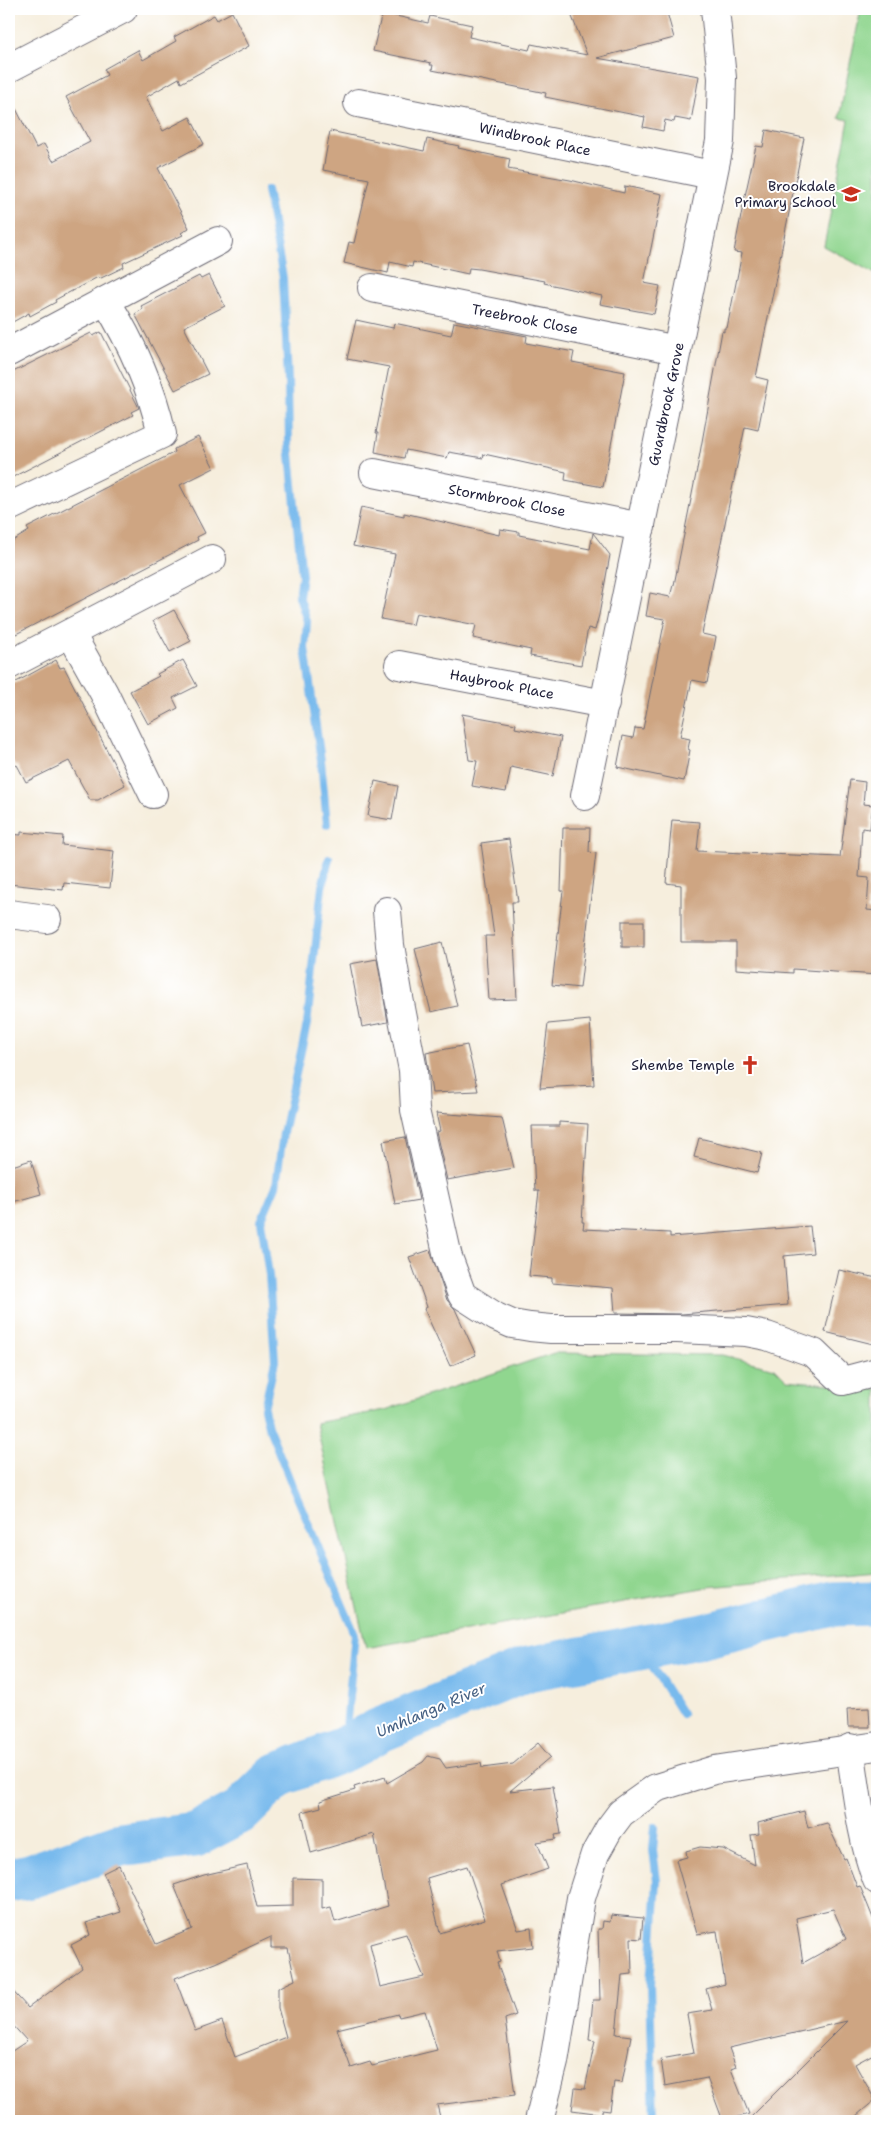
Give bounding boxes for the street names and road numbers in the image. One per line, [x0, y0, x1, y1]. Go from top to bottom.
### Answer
street label: Windbrook Place [477, 118, 593, 160]
street label: Treebrook Close [470, 300, 580, 338]
street label: Guardbrook Grove [644, 341, 688, 467]
street label: Stormbrook Close [447, 480, 567, 520]
street label: Haybrook Place [448, 665, 556, 703]

